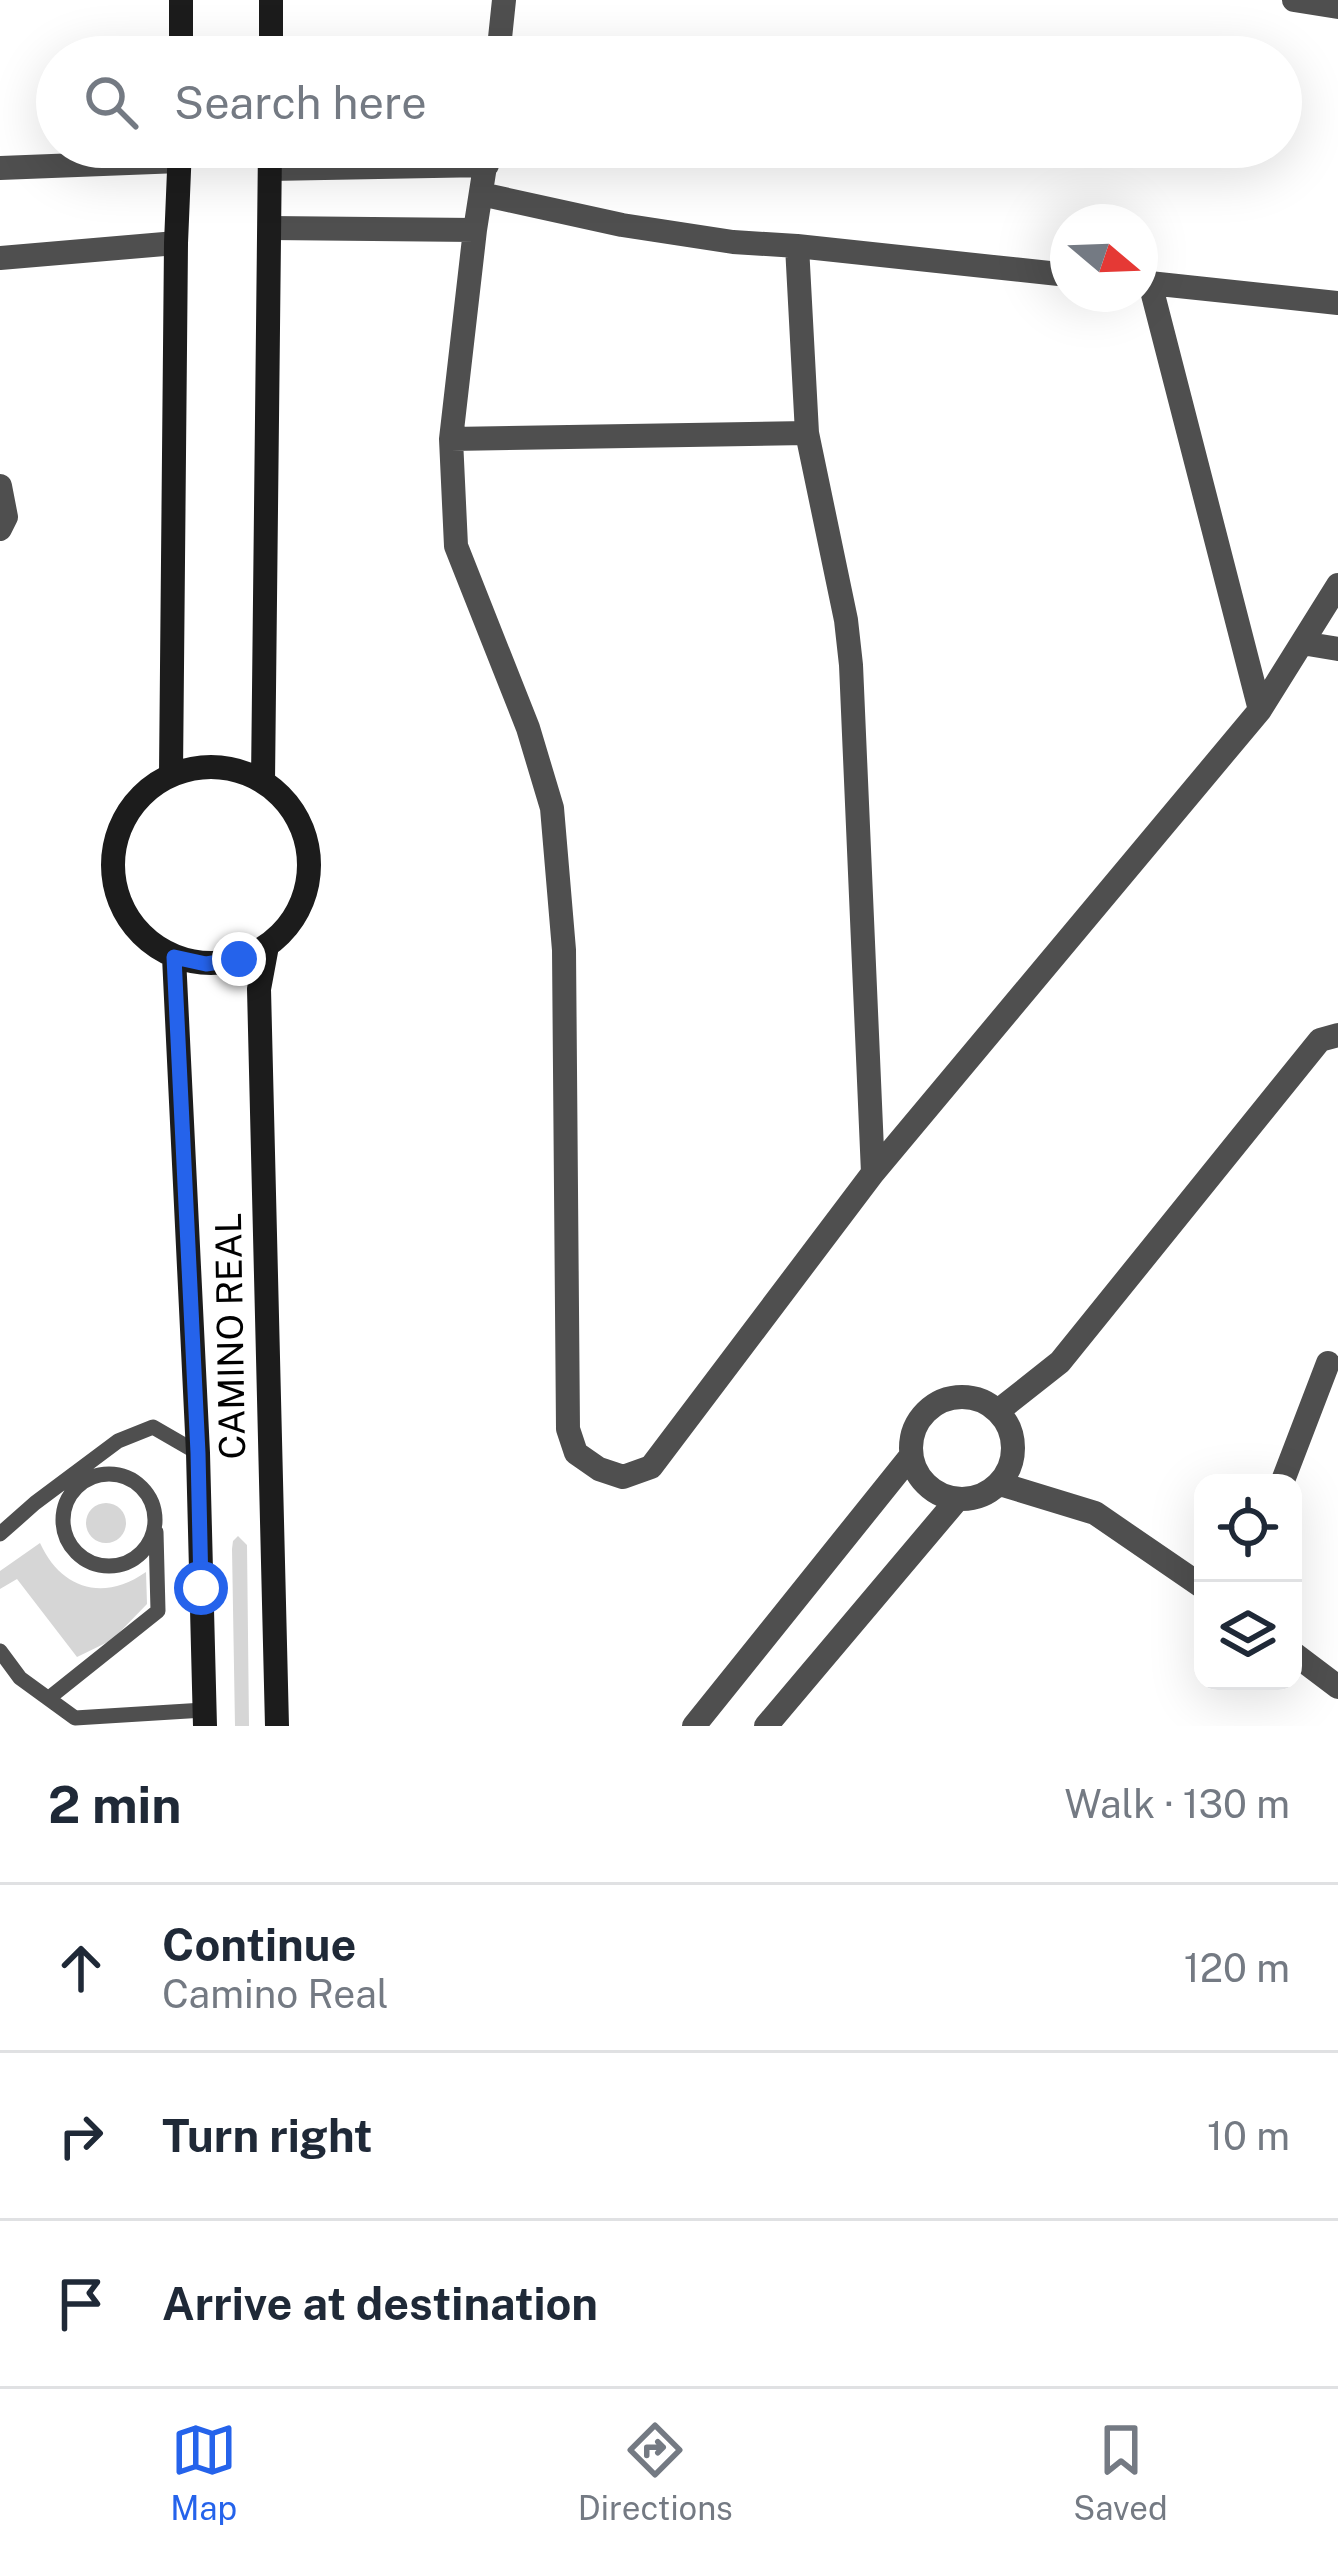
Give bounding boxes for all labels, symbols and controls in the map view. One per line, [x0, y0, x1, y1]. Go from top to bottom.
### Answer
search box [36, 36, 1302, 168]
icon: search [78, 69, 144, 135]
text: Search here [174, 76, 427, 129]
north arrow [1050, 204, 1158, 312]
route end [212, 932, 266, 986]
street label: CAMINO REAL [207, 1212, 253, 1460]
map controls [1194, 1474, 1302, 1690]
button: locate [1194, 1474, 1302, 1582]
route start [174, 1561, 228, 1615]
button: layers [1194, 1582, 1302, 1690]
text: 2 min [48, 1775, 182, 1834]
text: Walk · 130 m [1065, 1781, 1290, 1827]
text: Continue [162, 1918, 356, 1971]
icon: ahead [48, 1935, 114, 2001]
text: 120 m [1184, 1945, 1290, 1991]
text: Camino Real [162, 1971, 389, 2017]
icon: right [48, 2103, 114, 2169]
text: Turn right [162, 2109, 373, 2162]
text: 10 m [1207, 2113, 1290, 2159]
icon: arrive [48, 2271, 114, 2337]
text: Arrive at destination [162, 2277, 598, 2330]
tab: Map [170, 2417, 237, 2527]
tab: Directions [578, 2417, 733, 2527]
tab: Saved [1073, 2417, 1168, 2527]

